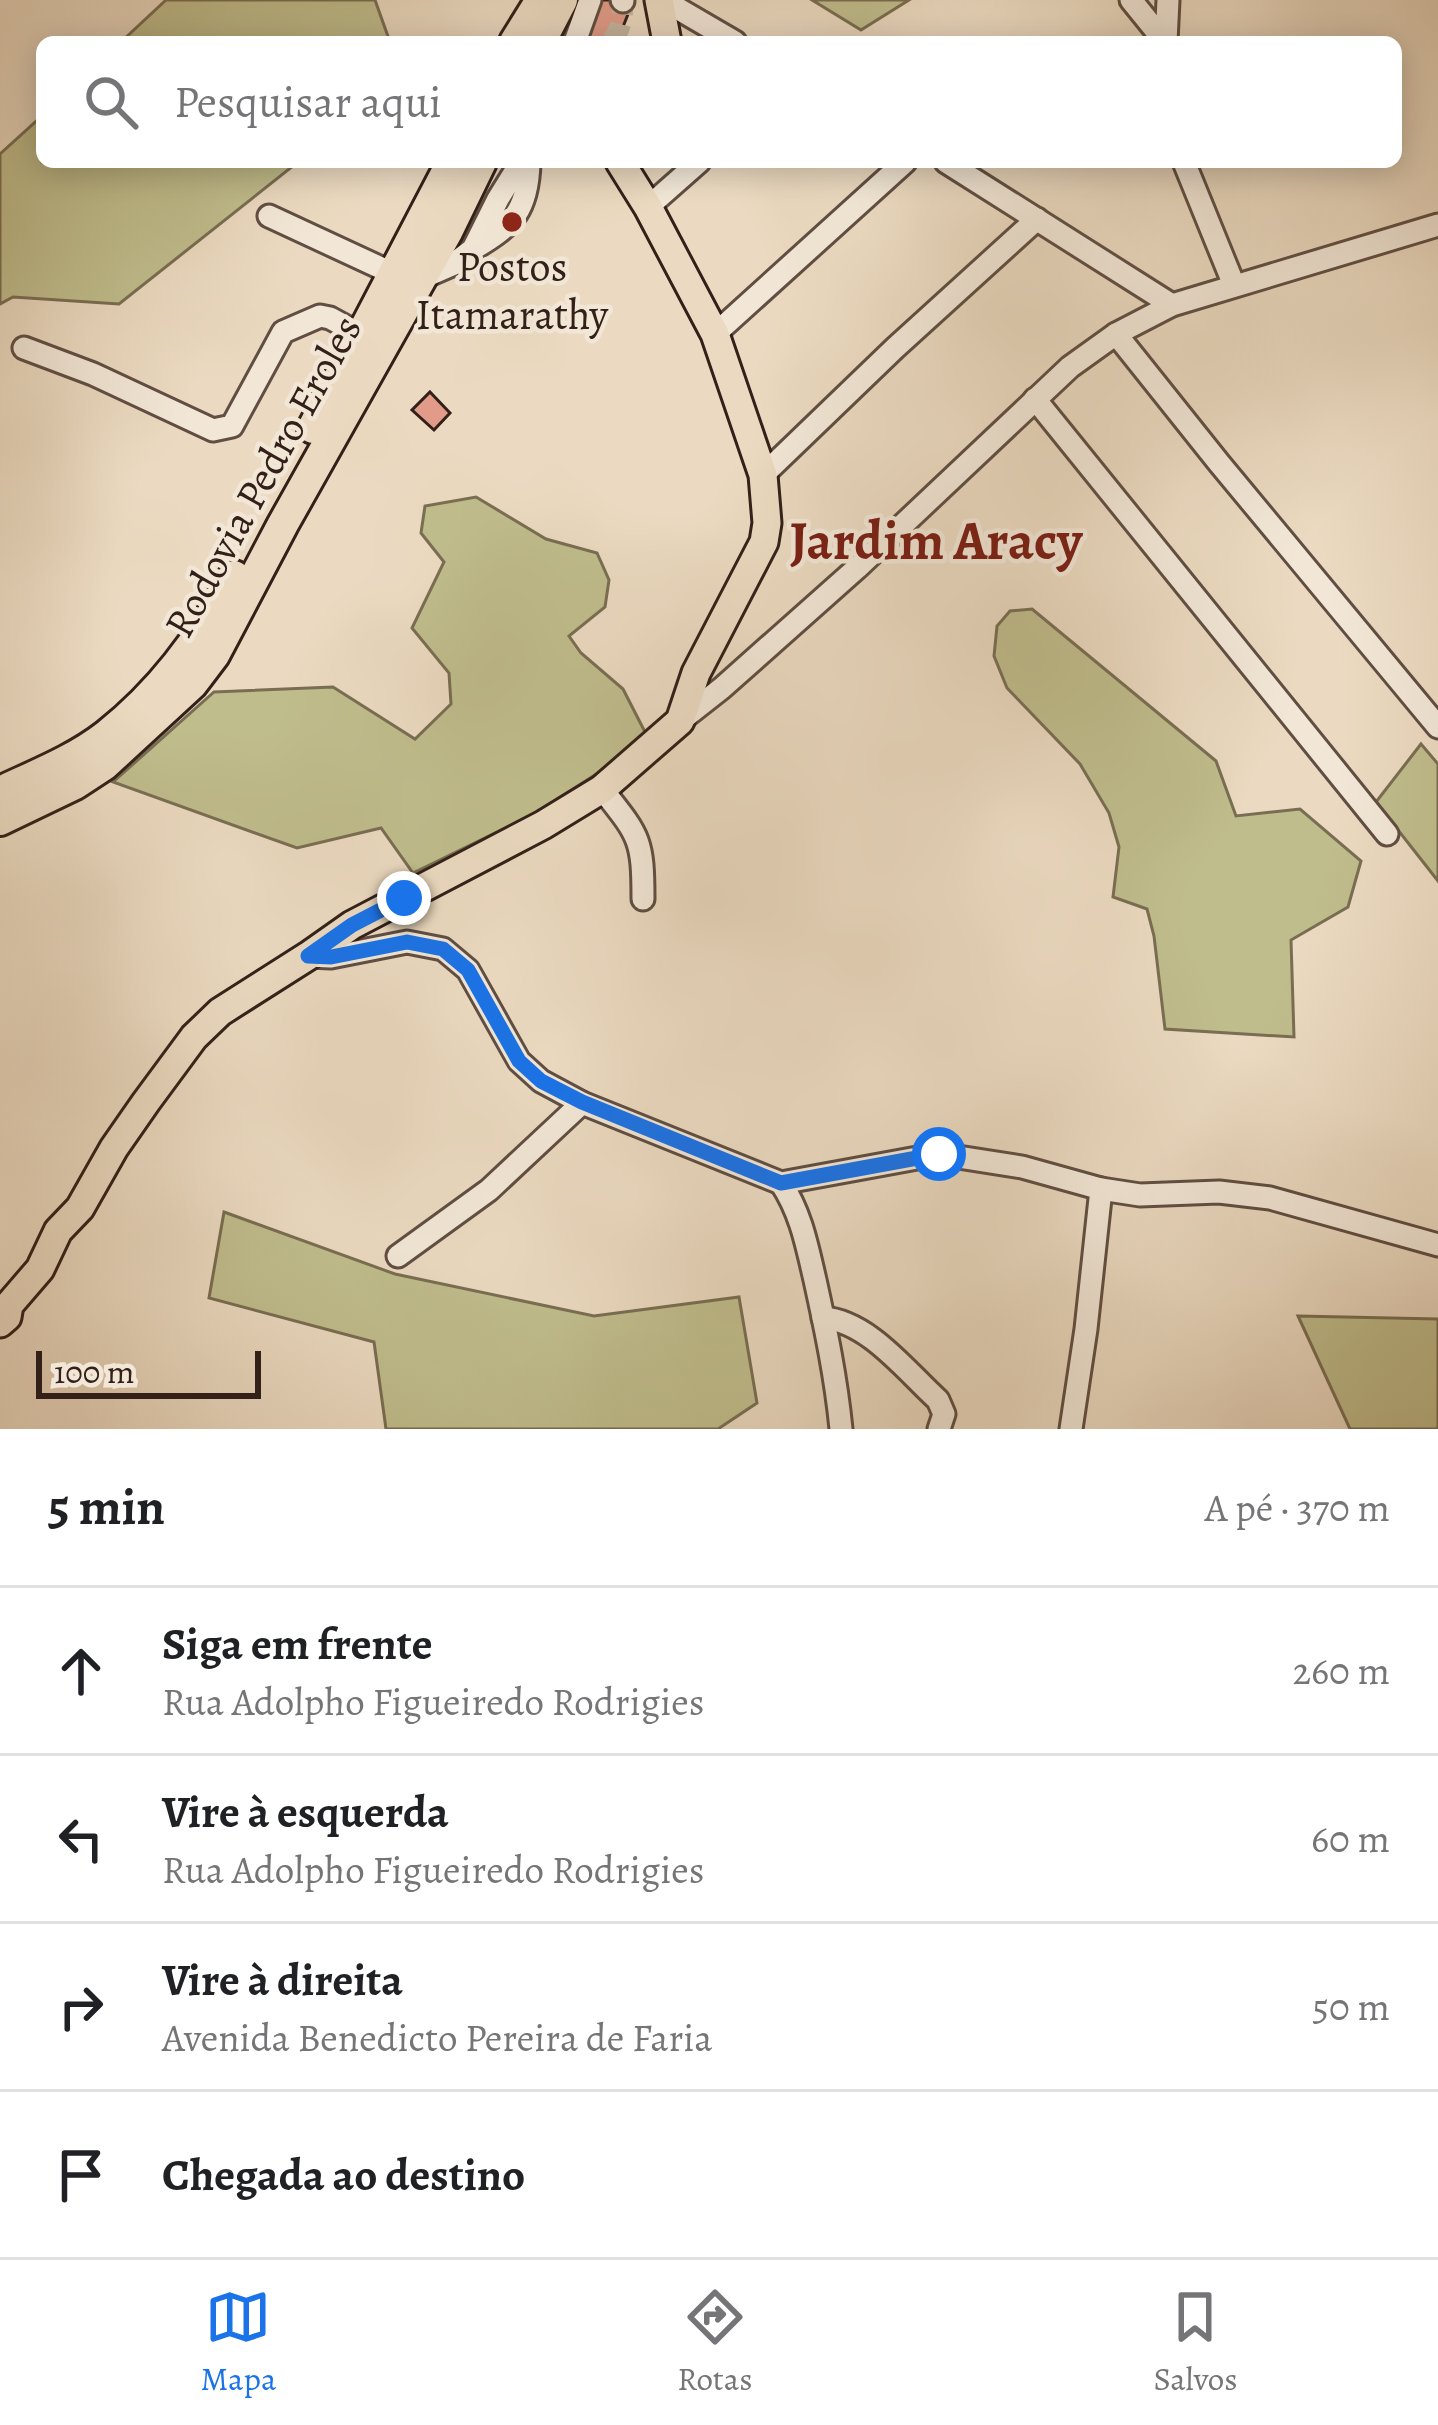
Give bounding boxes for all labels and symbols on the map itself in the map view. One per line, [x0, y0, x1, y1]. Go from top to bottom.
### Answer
marker: Postos Itamarathy [499, 209, 525, 235]
place label: Postos Itamarathy [416, 238, 610, 343]
street label: Rodovia Pedro Eroles [150, 305, 375, 648]
district label: Jardim Aracy [790, 504, 1083, 578]
route end [377, 871, 431, 925]
route start [912, 1127, 966, 1181]
scale bar [36, 1345, 261, 1398]

